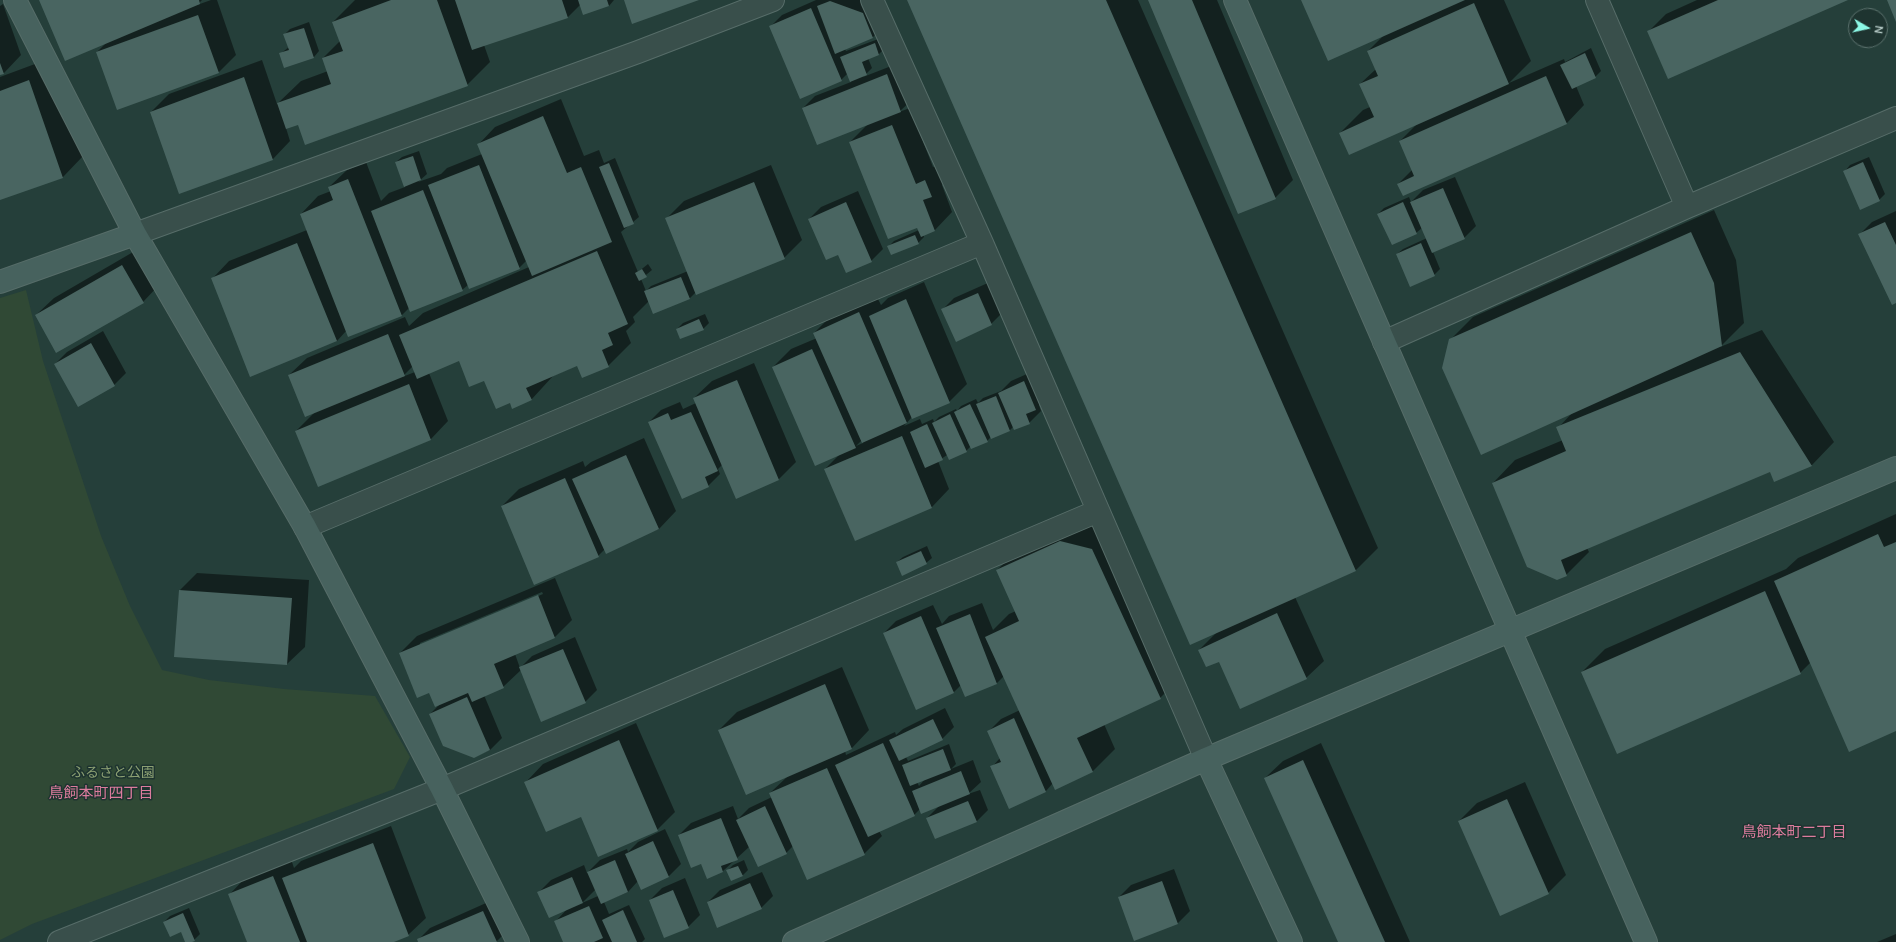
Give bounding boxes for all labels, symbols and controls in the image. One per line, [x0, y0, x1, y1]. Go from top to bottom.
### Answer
north arrow [1848, 8, 1888, 48]
text: N [1871, 25, 1887, 35]
park label: ふるさと公園 [71, 765, 155, 781]
district label: 鳥飼本町四丁目 [49, 785, 153, 803]
district label: 鳥飼本町二丁目 [1742, 824, 1846, 842]

